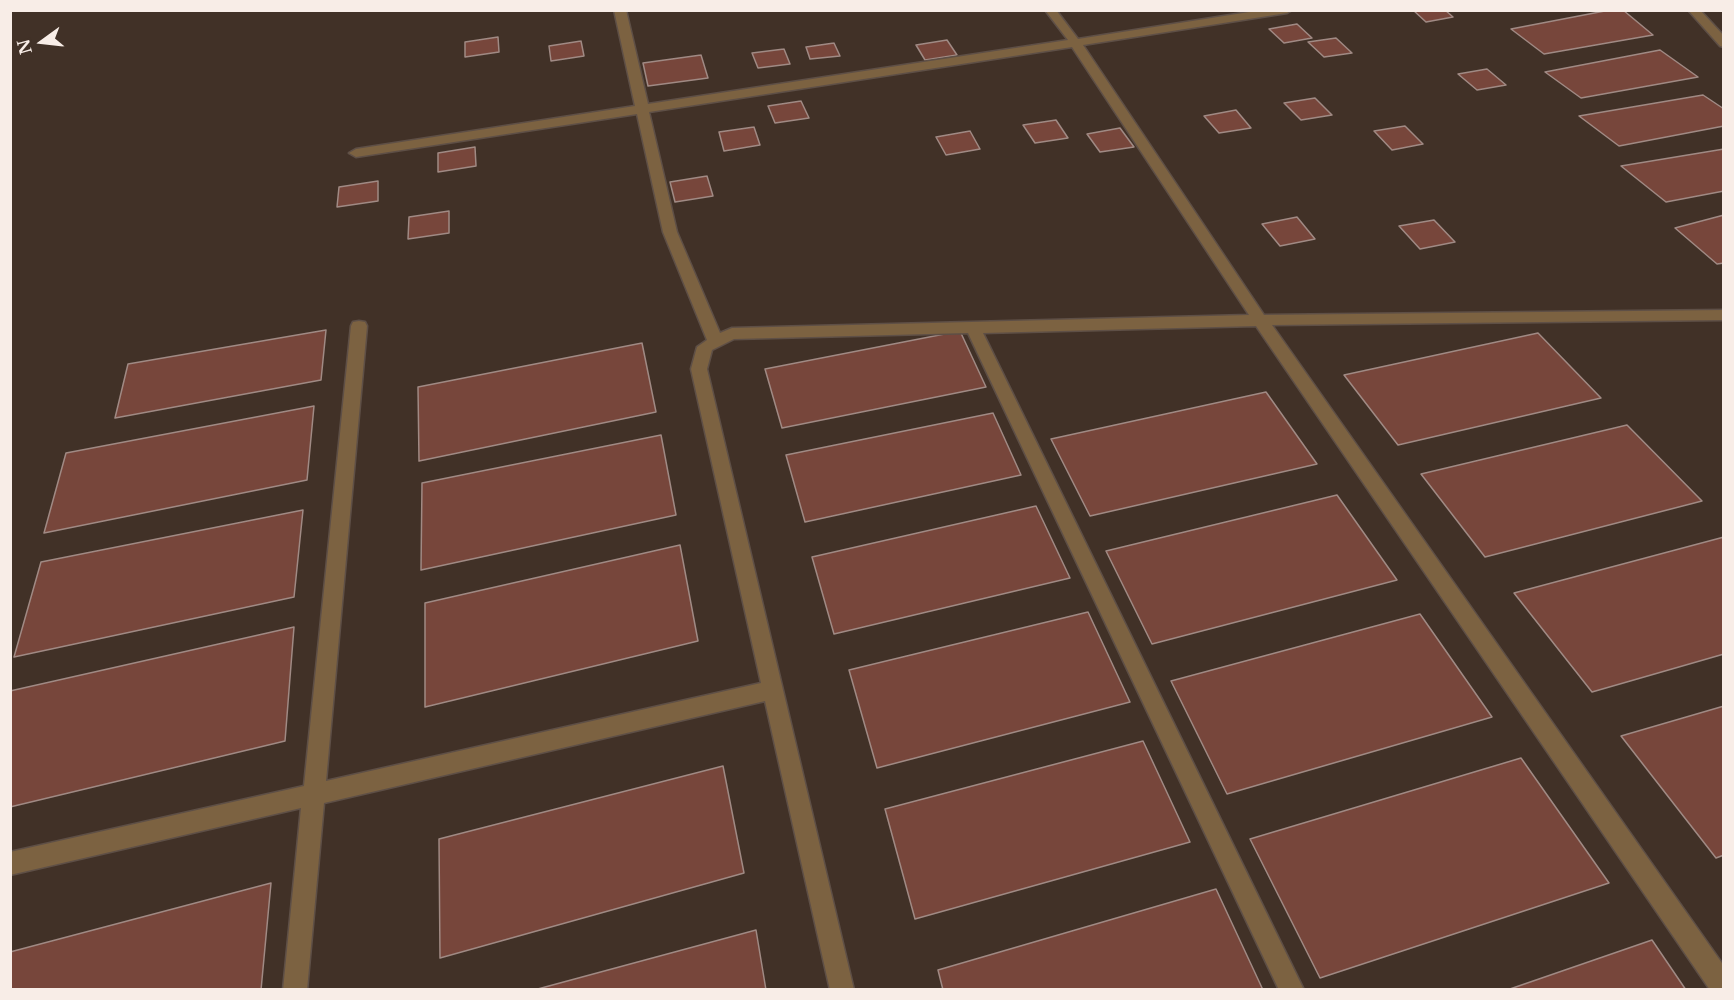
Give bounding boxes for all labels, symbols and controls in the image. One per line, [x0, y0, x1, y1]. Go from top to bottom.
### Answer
north arrow [12, 12, 72, 72]
text: N [13, 37, 36, 57]

